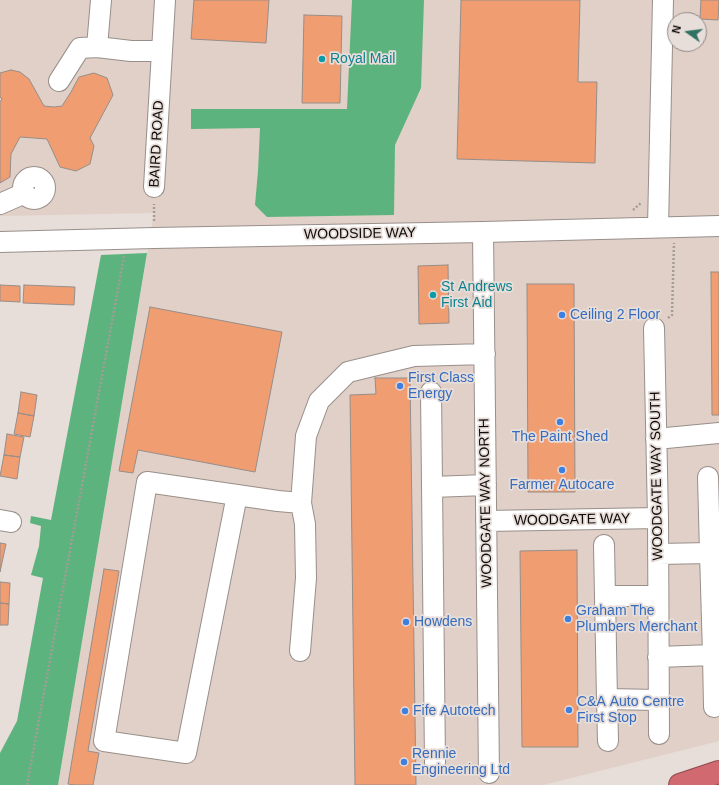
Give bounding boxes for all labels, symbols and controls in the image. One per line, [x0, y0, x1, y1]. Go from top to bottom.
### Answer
north arrow [667, 12, 707, 52]
text: N [670, 24, 683, 35]
place label: Royal Mail [330, 51, 395, 67]
marker: Royal Mail [317, 54, 327, 64]
street label: BAIRD ROAD [146, 100, 168, 188]
street label: WOODSIDE WAY [304, 225, 416, 243]
place label: St Andrews First Aid [441, 279, 513, 312]
marker: St Andrews First Aid [428, 290, 438, 300]
place label: Ceiling 2 Floor [570, 307, 660, 323]
marker: Ceiling 2 Floor [557, 310, 567, 320]
place label: First Class Energy [408, 370, 474, 402]
marker: First Class Energy [395, 381, 405, 391]
street label: WOODGATE WAY SOUTH [647, 391, 667, 561]
marker: The Paint Shed [555, 417, 565, 427]
street label: WOODGATE WAY NORTH [476, 418, 496, 588]
place label: The Paint Shed [512, 429, 608, 445]
marker: Farmer Autocare [557, 465, 567, 475]
place label: Farmer Autocare [509, 477, 615, 493]
street label: WOODGATE WAY [514, 511, 630, 529]
place label: Graham The Plumbers Merchant [576, 603, 697, 636]
place label: Howdens [414, 614, 472, 630]
marker: Graham The Plumbers Merchant [563, 614, 573, 624]
marker: Howdens [401, 617, 411, 627]
place label: C&A Auto Centre First Stop [577, 694, 684, 726]
place label: Fife Autotech [413, 703, 495, 719]
marker: C&A Auto Centre First Stop [564, 705, 574, 715]
marker: Fife Autotech [400, 706, 410, 716]
place label: Rennie Engineering Ltd [412, 746, 510, 778]
marker: Rennie Engineering Ltd [399, 757, 409, 767]

